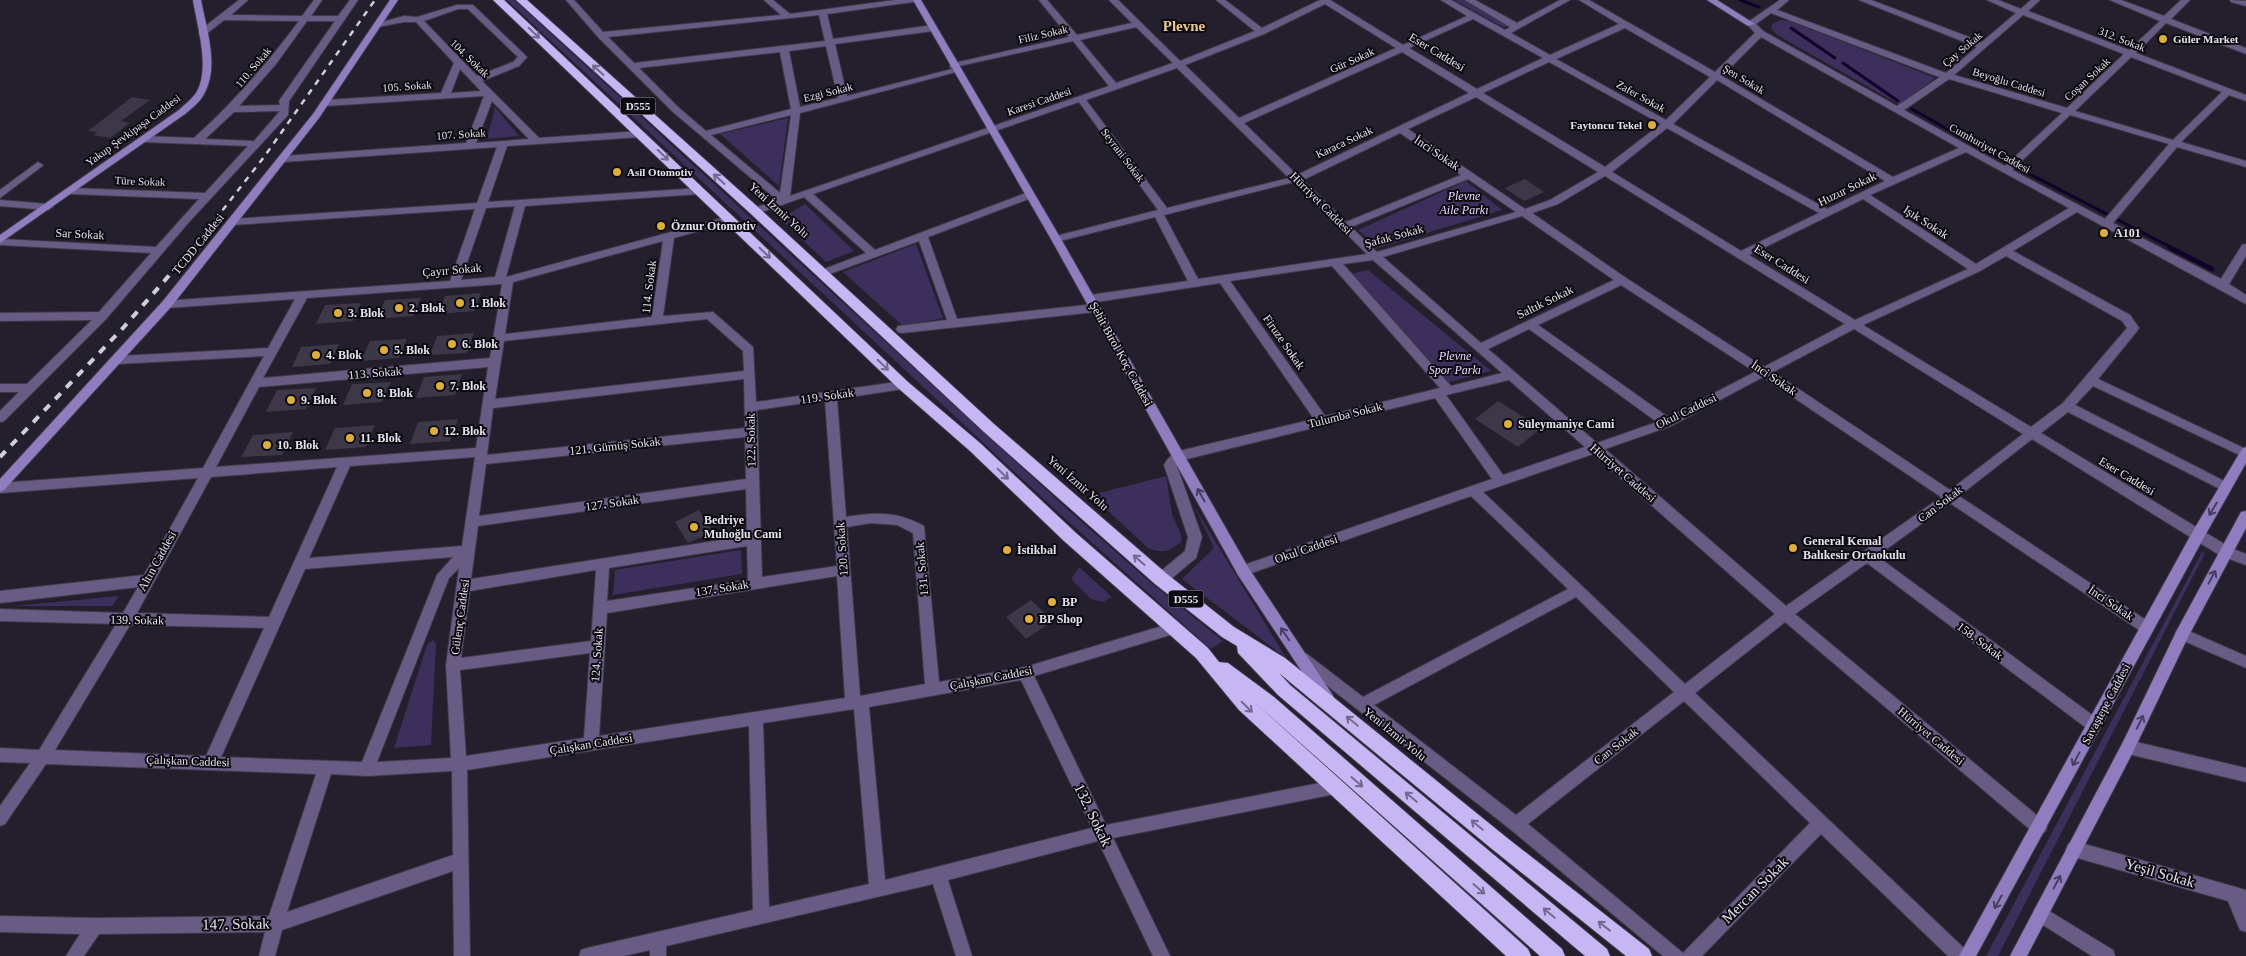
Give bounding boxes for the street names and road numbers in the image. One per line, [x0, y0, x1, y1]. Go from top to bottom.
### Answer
street label: Filiz Sokak [1017, 22, 1069, 46]
street label: 312. Sokak [2097, 25, 2148, 54]
street label: Çay Sokak [1940, 29, 1985, 69]
street label: Eser Caddesi [1406, 30, 1468, 75]
street label: 104. Sokak [448, 36, 492, 80]
street label: 110. Sokak [233, 44, 274, 90]
street label: Gür Sokak [1328, 45, 1377, 75]
street label: Coşan Sokak [2062, 55, 2113, 103]
street label: Şen Sokak [1721, 62, 1768, 96]
street label: Beyoğlu Caddesi [1971, 65, 2047, 99]
street label: 105. Sokak [382, 78, 433, 94]
street label: Zafer Sokak [1614, 78, 1668, 115]
street label: Ezgi Sokak [802, 80, 854, 104]
street label: Karesi Caddesi [1005, 84, 1073, 118]
street label: Yakup Şevkipaşa Caddesi [83, 92, 183, 168]
road number: D555 [620, 98, 656, 114]
street label: Cumhuriyet Caddesi [1947, 121, 2033, 175]
street label: Karaca Sokak [1314, 123, 1375, 160]
street label: 107. Sokak [436, 126, 487, 142]
street label: Seyrani Sokak [1099, 126, 1147, 185]
street label: İnci Sokak [1412, 133, 1462, 173]
street label: Hürriyet Caddesi [1287, 169, 1356, 238]
street label: Huzur Sokak [1816, 169, 1878, 209]
street label: Türe Sokak [114, 174, 166, 188]
street label: Yeni İzmir Yolu [746, 179, 812, 241]
street label: Işık Sokak [1901, 202, 1951, 242]
street label: TCDD Caddesi [169, 210, 227, 277]
street label: Şafak Sokak [1363, 221, 1425, 251]
street label: Sar Sokak [55, 226, 105, 242]
street label: Eser Caddesi [1752, 241, 1813, 287]
street label: Çayır Sokak [422, 260, 482, 280]
street label: 114. Sokak [639, 260, 659, 314]
street label: Saltık Sokak [1515, 282, 1575, 322]
street label: Şehit Birol Koç Caddesi [1087, 299, 1156, 409]
street label: Firuze Sokak [1260, 312, 1308, 372]
street label: İnci Sokak [1749, 358, 1799, 398]
street label: 113. Sokak [348, 364, 402, 382]
street label: 119. Sokak [800, 385, 854, 407]
street label: Okul Caddesi [1653, 390, 1719, 432]
street label: Tulumba Sokak [1306, 399, 1384, 431]
street label: 122. Sokak [744, 413, 758, 467]
street label: 121. Gümüş Sokak [569, 434, 661, 458]
street label: Hürriyet Caddesi [1587, 441, 1659, 506]
street label: Yeni İzmir Yolu [1045, 453, 1111, 513]
street label: Eser Caddesi [2096, 454, 2158, 499]
street label: Can Sokak [1915, 483, 1965, 525]
street label: 127. Sokak [584, 492, 640, 514]
street label: 120. Sokak [833, 522, 851, 576]
street label: Altın Caddesi [135, 528, 180, 593]
street label: Okul Caddesi [1273, 531, 1340, 566]
street label: 131. Sokak [913, 541, 931, 597]
street label: 137. Sokak [694, 577, 750, 599]
street label: Gülenç Caddesi [448, 578, 472, 656]
street label: İnci Sokak [2086, 583, 2136, 623]
road number: D555 [1168, 590, 1204, 608]
street label: 139. Sokak [110, 613, 164, 627]
street label: 158. Sokak [1954, 619, 2006, 663]
street label: 124. Sokak [588, 628, 606, 682]
street label: Savaştepe Caddesi [2079, 661, 2134, 747]
street label: Çalışkan Caddesi [949, 663, 1034, 693]
street label: Yeni İzmir Yolu [1361, 704, 1429, 764]
street label: Hürriyet Caddesi [1895, 704, 1968, 768]
street label: Can Sokak [1591, 724, 1641, 768]
street label: Çalışkan Caddesi [549, 730, 634, 757]
street label: Çalışkan Caddesi [146, 753, 231, 769]
street label: 132. Sokak [1071, 781, 1115, 849]
street label: Mercan Sokak [1719, 853, 1792, 926]
street label: Yeşil Sokak [2123, 855, 2197, 891]
street label: 147. Sokak [202, 915, 270, 933]

